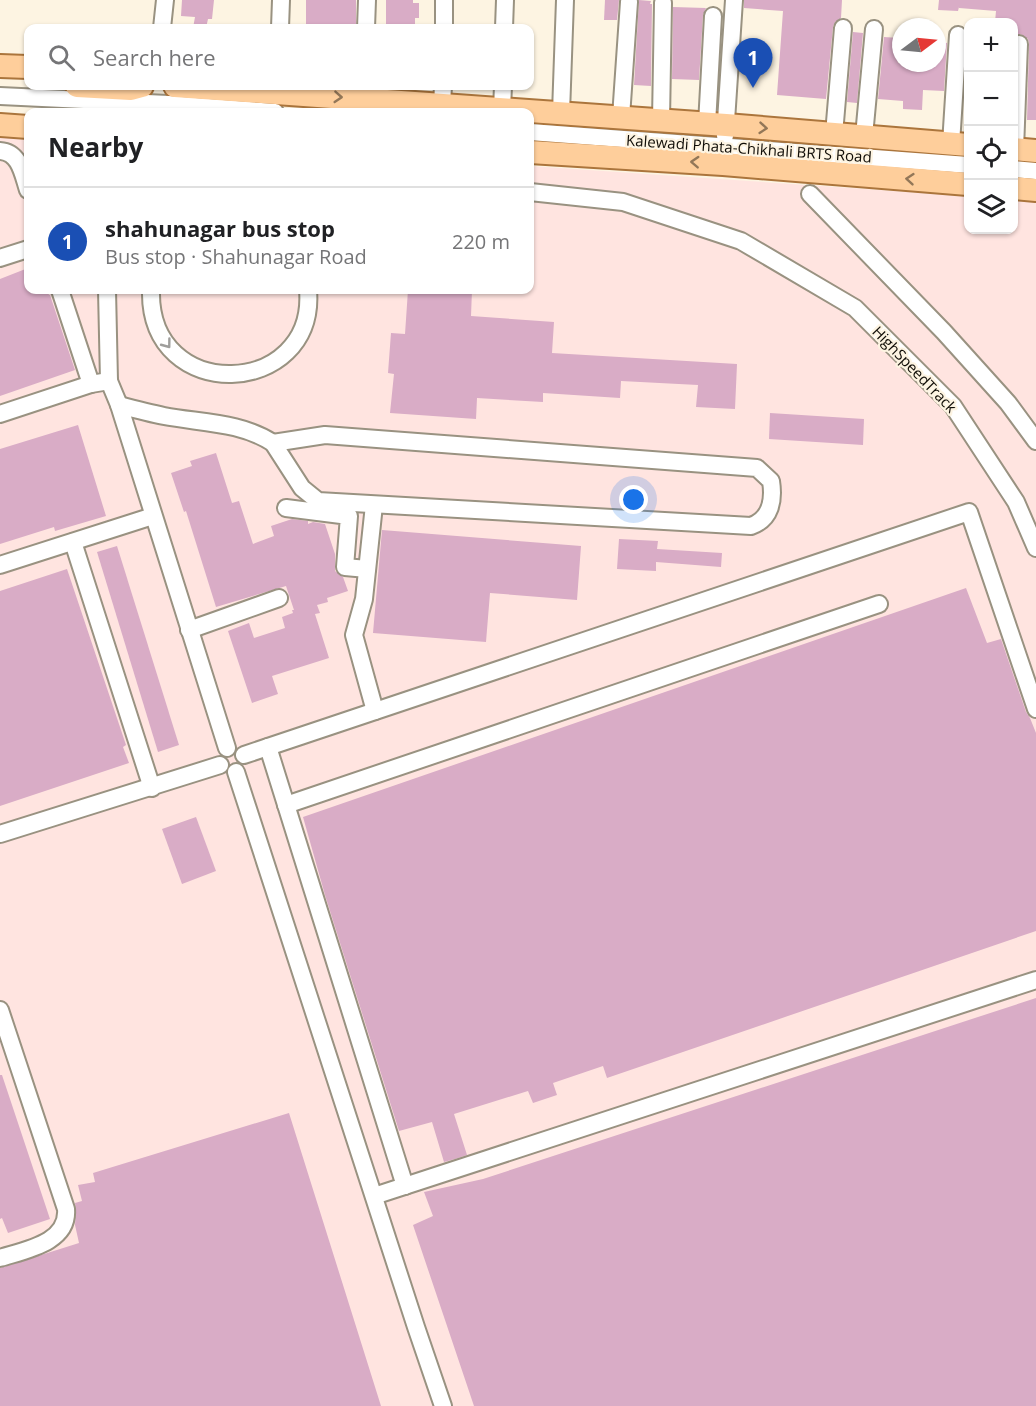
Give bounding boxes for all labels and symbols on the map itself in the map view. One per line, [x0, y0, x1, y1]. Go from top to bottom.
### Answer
north arrow [892, 18, 946, 72]
pin: 1 [734, 38, 772, 88]
one-way arrow [333, 90, 342, 103]
one-way arrow [758, 121, 767, 134]
street label: Kalewadi Phata-Chikhali BRTS Road [626, 129, 872, 167]
one-way arrow [690, 156, 699, 169]
one-way arrow [906, 173, 915, 186]
street label: HighSpeedTrack [868, 321, 962, 417]
one-way arrow [160, 337, 171, 348]
your location [619, 485, 648, 514]

